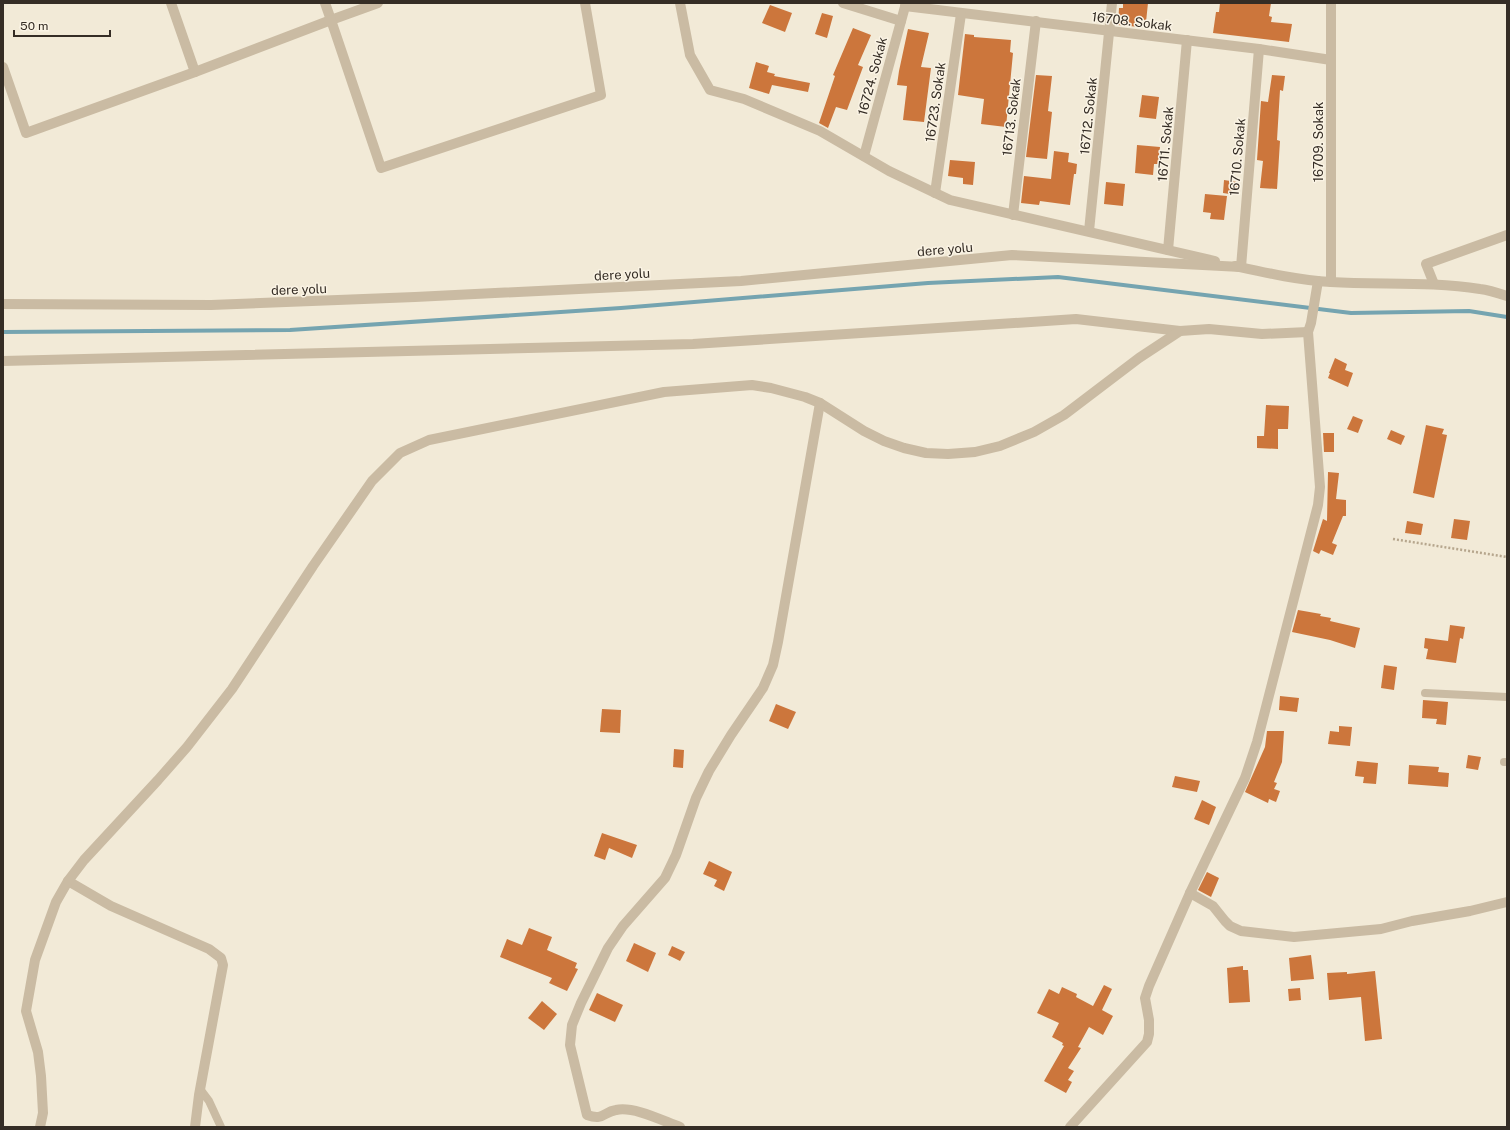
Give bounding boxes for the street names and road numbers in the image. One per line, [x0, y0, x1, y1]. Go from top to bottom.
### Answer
street label: 16708. Sokak [1091, 9, 1173, 34]
street label: 16724. Sokak [855, 35, 890, 117]
street label: 16723. Sokak [922, 61, 949, 143]
street label: 16713. Sokak [999, 77, 1024, 157]
street label: 16712. Sokak [1077, 77, 1100, 156]
street label: 16709. Sokak [1311, 102, 1326, 182]
street label: 16711. Sokak [1155, 106, 1176, 182]
street label: 16710. Sokak [1227, 117, 1248, 197]
street label: dere yolu [917, 240, 974, 259]
street label: dere yolu [594, 266, 650, 283]
street label: dere yolu [271, 281, 327, 298]

